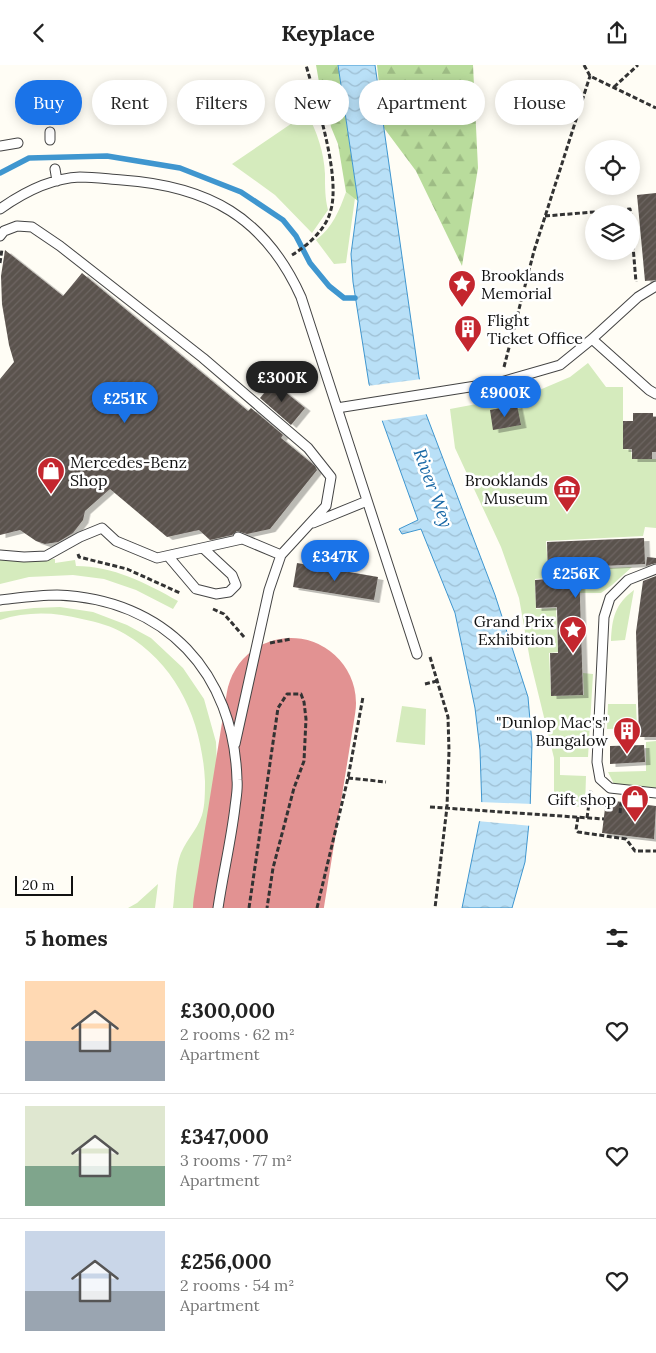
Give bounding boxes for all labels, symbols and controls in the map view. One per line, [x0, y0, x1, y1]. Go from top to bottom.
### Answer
icon: back [25, 19, 53, 47]
text: Keyplace [281, 19, 375, 47]
icon: share [603, 19, 631, 47]
chip: Buy [15, 80, 82, 125]
chip: Rent [92, 80, 167, 125]
chip: Filters [177, 80, 265, 125]
chip: New [275, 80, 349, 125]
chip: Apartment [359, 80, 485, 125]
chip: House [495, 80, 584, 125]
map controls [585, 140, 640, 260]
button: locate [585, 140, 640, 195]
button: layers [585, 205, 640, 260]
place label: Brooklands Memorial [481, 265, 564, 303]
place icon: Brooklands Memorial [447, 269, 477, 308]
place label: Flight Ticket Office [487, 310, 583, 348]
building icon: Flight Ticket Office [453, 314, 483, 353]
pin: £300K [247, 361, 317, 403]
text: £300K [257, 367, 307, 387]
pin: £900K [470, 375, 540, 418]
pin: £251K [90, 381, 160, 424]
text: £900K [480, 382, 530, 402]
text: £251K [103, 388, 147, 408]
water label: River Wey [409, 445, 458, 531]
place label: Mercedes-Benz Shop [70, 452, 187, 490]
shop icon: Mercedes-Benz Shop [36, 456, 66, 495]
place label: Brooklands Museum [465, 470, 548, 508]
museum icon: Brooklands Museum [552, 474, 582, 513]
pin: £347K [300, 539, 370, 582]
text: £347K [312, 546, 358, 566]
pin: £256K [541, 557, 611, 599]
text: £256K [553, 563, 599, 583]
place label: Grand Prix Exhibition [474, 611, 555, 649]
place icon: Grand Prix Exhibition [558, 615, 588, 654]
place label: "Dunlop Mac's" Bungalow [496, 712, 608, 750]
building icon: "Dunlop Mac's" Bungalow [612, 716, 642, 755]
shop icon: Gift shop [620, 784, 650, 823]
place label: Gift shop [547, 789, 616, 809]
scale bar [15, 873, 72, 896]
text: 20 m [22, 876, 54, 894]
icon: filters [603, 924, 631, 952]
text: 5 homes [25, 925, 108, 952]
text: £300,000 [180, 997, 275, 1024]
icon: home [65, 1001, 125, 1061]
icon: heart [603, 1017, 631, 1045]
text: 2 rooms · 62 m² [180, 1024, 295, 1044]
text: Apartment [180, 1044, 260, 1064]
text: £347,000 [180, 1123, 269, 1150]
icon: home [65, 1126, 125, 1186]
icon: heart [603, 1142, 631, 1170]
text: 3 rooms · 77 m² [180, 1150, 292, 1170]
text: Apartment [180, 1170, 260, 1190]
text: £256,000 [180, 1248, 272, 1275]
icon: home [65, 1251, 125, 1311]
icon: heart [603, 1267, 631, 1295]
text: 2 rooms · 54 m² [180, 1275, 295, 1295]
text: Apartment [180, 1295, 260, 1315]

